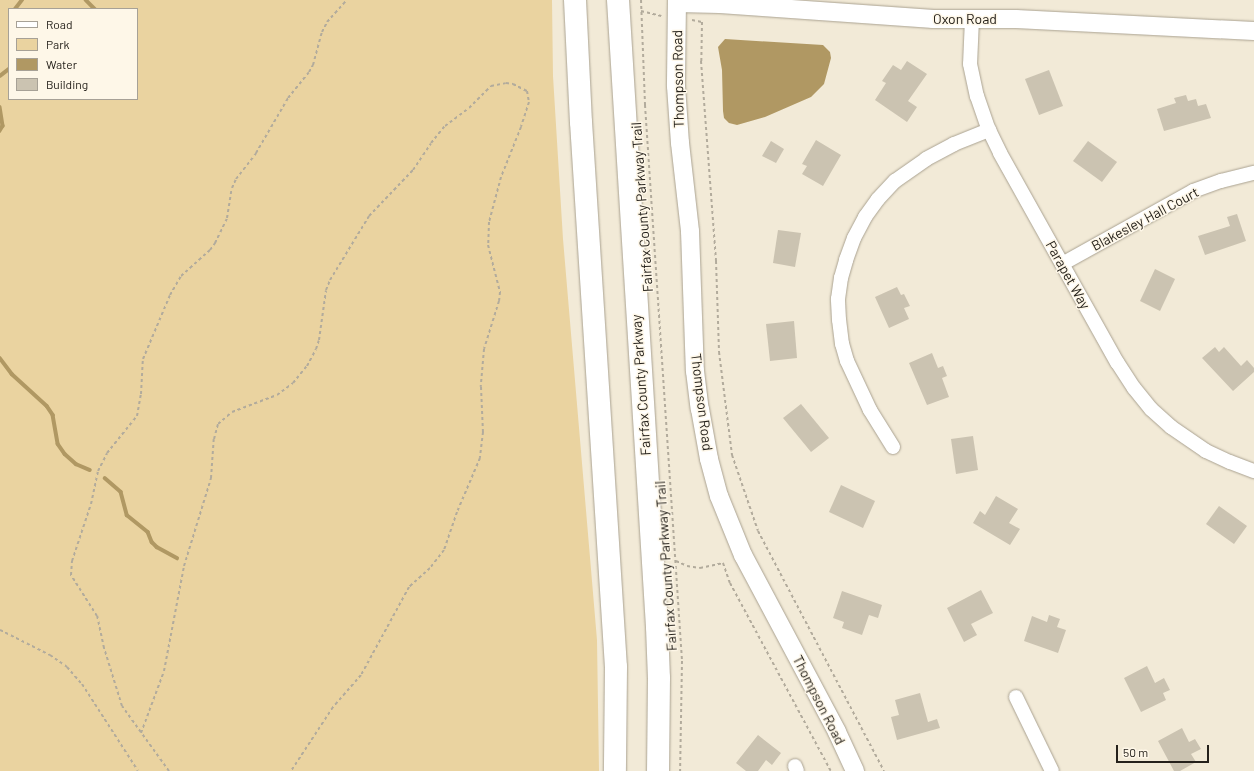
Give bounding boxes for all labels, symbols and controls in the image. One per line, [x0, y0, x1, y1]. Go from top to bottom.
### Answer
legend [8, 8, 138, 100]
street label: Oxon Road [933, 11, 997, 27]
text: Road [46, 17, 73, 31]
street label: Thompson Road [669, 30, 687, 128]
text: Park [46, 37, 70, 51]
text: Water [46, 57, 77, 71]
text: Building [46, 77, 88, 91]
street label: Fairfax County Parkway Trail [628, 121, 656, 293]
street label: Blakesley Hall Court [1088, 184, 1202, 254]
street label: Parapet Way [1042, 238, 1094, 312]
street label: Fairfax County Parkway [628, 314, 654, 456]
street label: Thompson Road [688, 352, 716, 452]
street label: Fairfax County Parkway Trail [652, 480, 680, 652]
street label: Thompson Road [789, 653, 849, 747]
scale bar [1118, 737, 1211, 763]
text: 50 m [1123, 745, 1148, 759]

